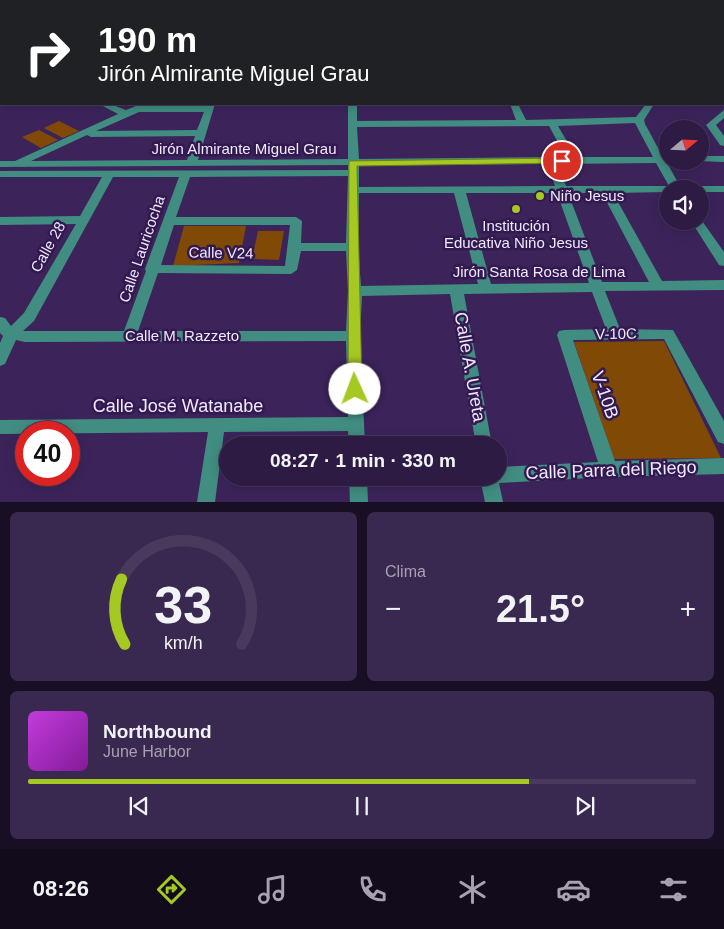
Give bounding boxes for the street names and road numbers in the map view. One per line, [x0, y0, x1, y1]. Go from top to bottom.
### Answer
street label: Jirón Almirante Miguel Grau [151, 140, 337, 157]
street label: Calle Lauricocha [115, 193, 168, 304]
street label: Calle 28 [27, 219, 68, 275]
street label: Calle V24 [188, 243, 254, 262]
street label: Jirón Santa Rosa de Lima [453, 263, 626, 280]
street label: Calle A. Ureta [451, 311, 490, 424]
street label: V-10C [595, 325, 637, 342]
street label: Calle M. Razzeto [125, 327, 239, 344]
street label: V-10B [588, 369, 622, 421]
street label: Calle José Watanabe [93, 396, 263, 416]
street label: Calle Parra del Riego [525, 457, 697, 483]

